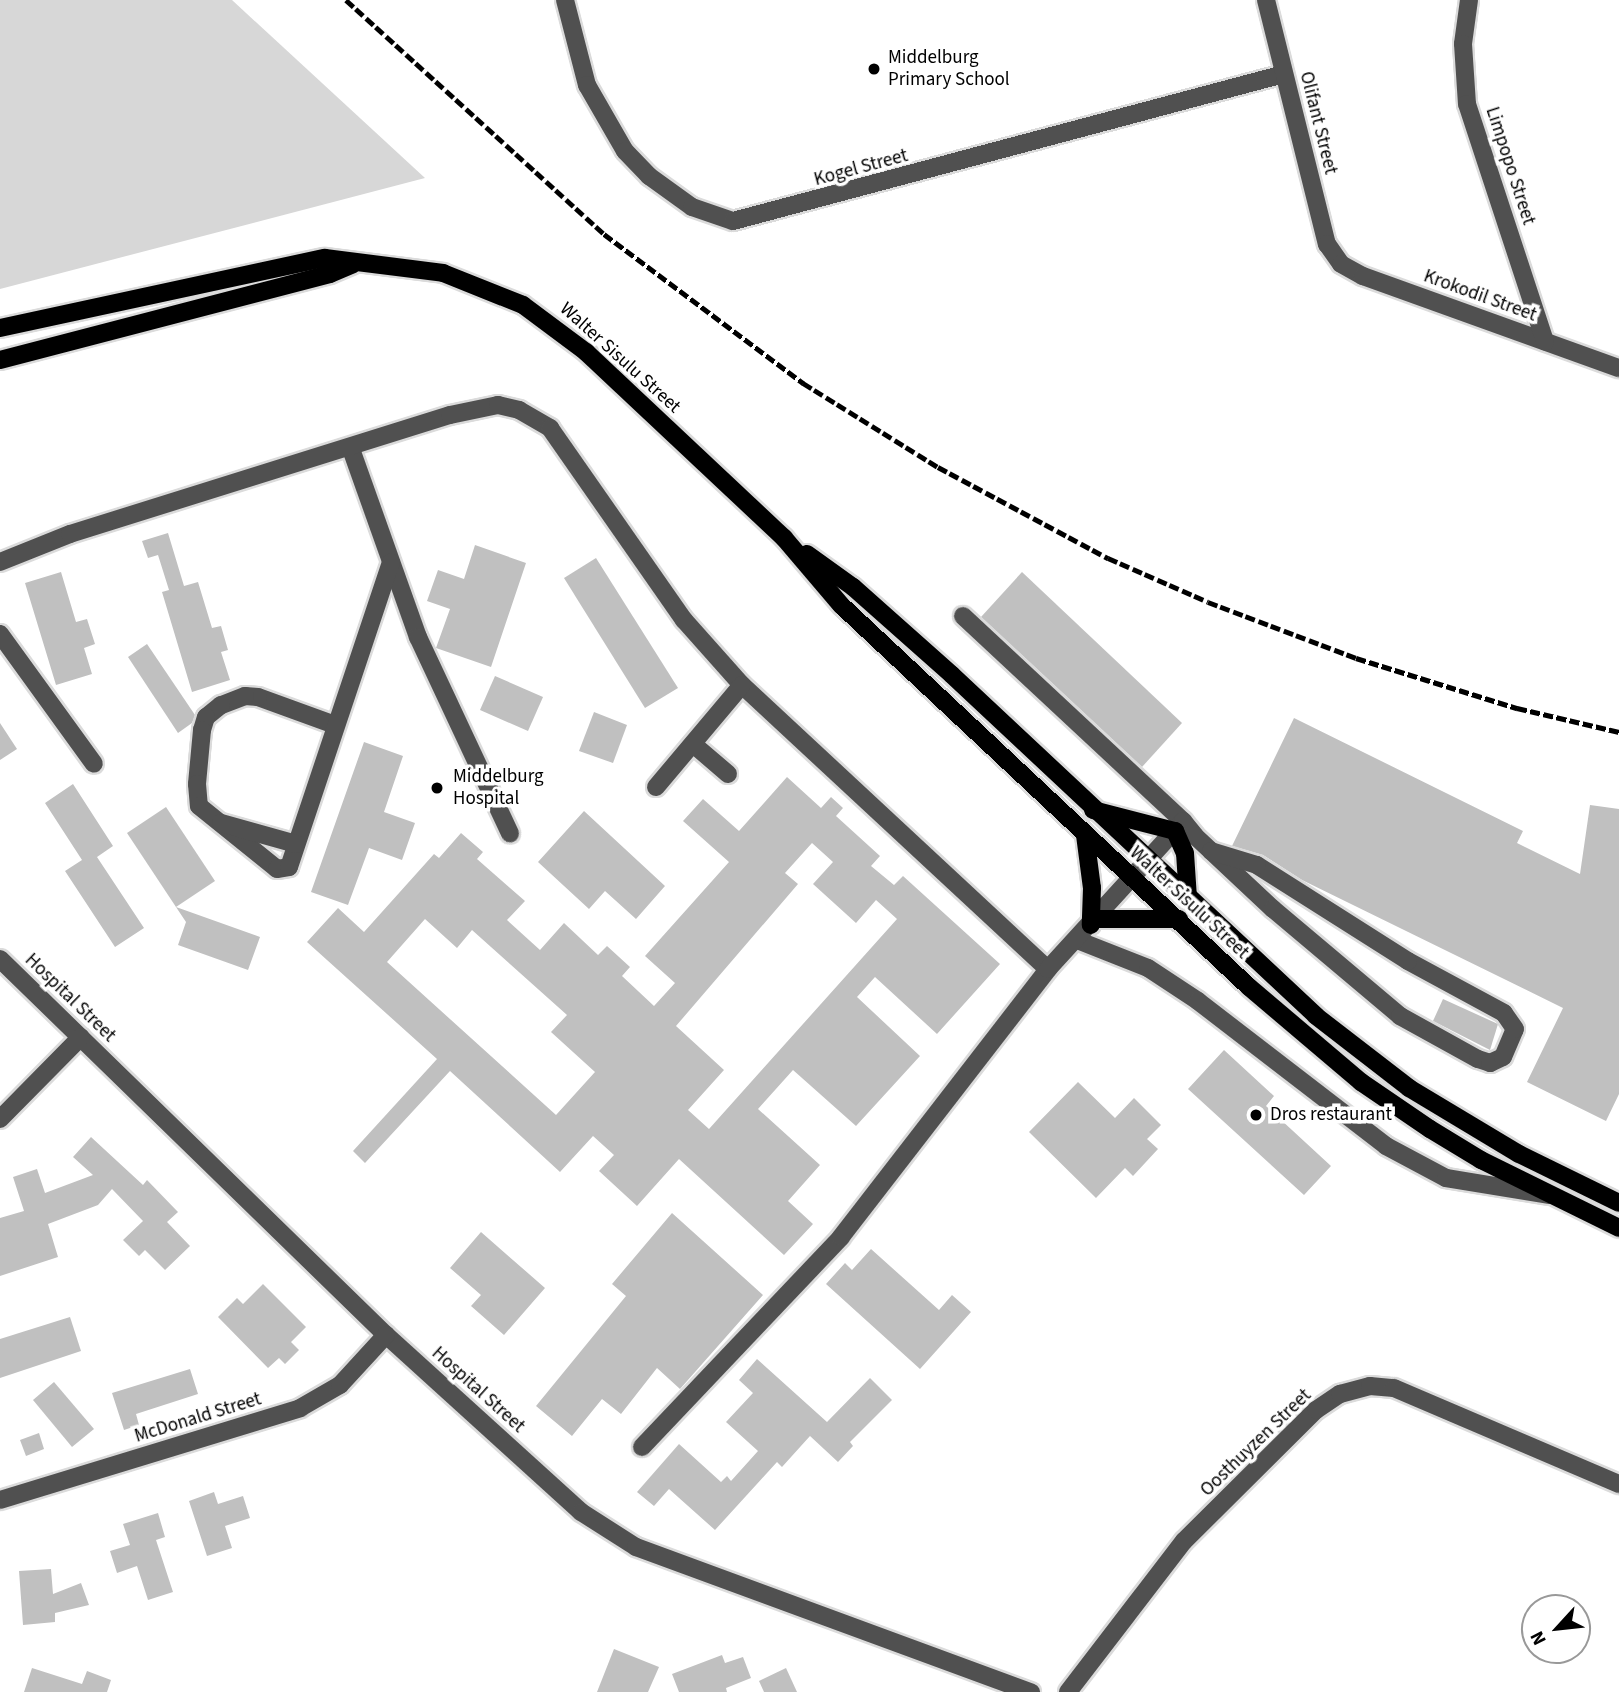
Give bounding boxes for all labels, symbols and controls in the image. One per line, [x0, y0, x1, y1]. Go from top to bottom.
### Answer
place label: Middelburg Primary School [888, 47, 1010, 91]
marker: Middelburg Primary School [866, 61, 882, 77]
street label: Olifant Street [1294, 69, 1342, 177]
street label: Limpopo Street [1480, 104, 1540, 228]
street label: Kogel Street [812, 145, 910, 191]
street label: Krokodil Street [1420, 265, 1540, 327]
street label: Walter Sisulu Street [555, 298, 685, 418]
place label: Middelburg Hospital [453, 766, 544, 810]
marker: Middelburg Hospital [427, 778, 447, 798]
street label: Walter Sisulu Street [1125, 842, 1253, 964]
street label: Hospital Street [20, 949, 120, 1047]
place label: Dros restaurant [1270, 1104, 1392, 1126]
marker: Dros restaurant [1248, 1107, 1264, 1123]
street label: Hospital Street [427, 1342, 529, 1438]
street label: Oosthuyzen Street [1196, 1384, 1316, 1502]
street label: McDonald Street [132, 1388, 264, 1448]
north arrow [1521, 1594, 1591, 1664]
text: N [1524, 1626, 1554, 1650]

